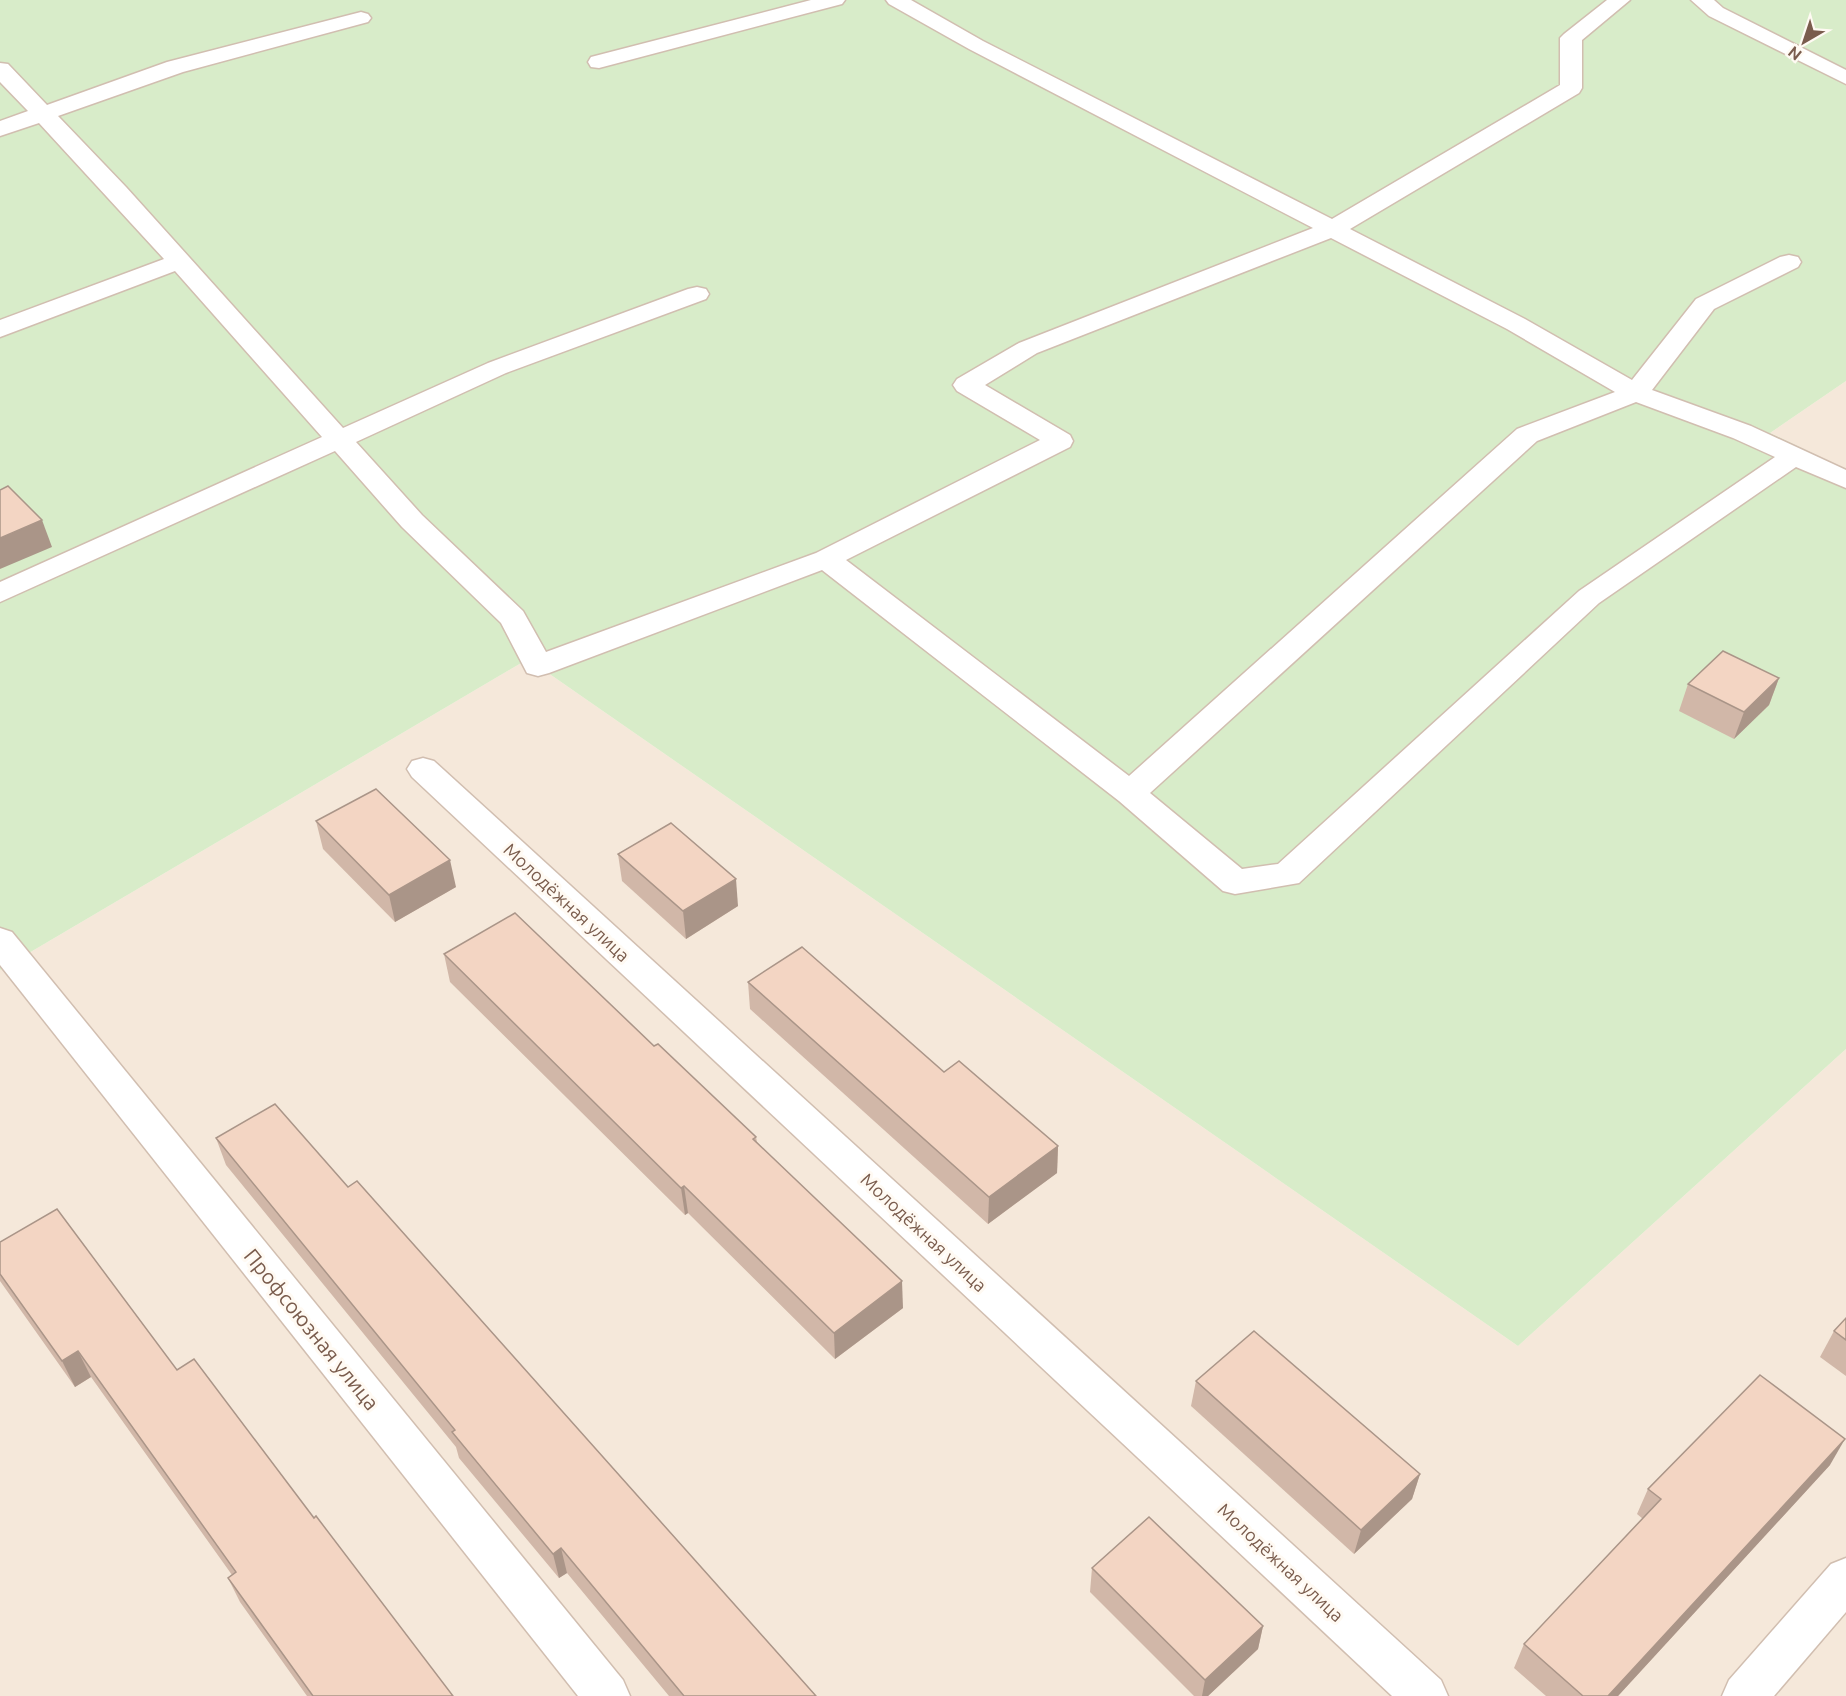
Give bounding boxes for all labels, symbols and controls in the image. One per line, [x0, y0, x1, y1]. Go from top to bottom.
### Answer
north arrow [1774, 12, 1834, 72]
text: N [1784, 43, 1805, 64]
street label: Молодёжная улица [500, 839, 634, 965]
street label: Молодёжная улица [857, 1169, 991, 1295]
street label: Профсоюзная улица [240, 1244, 384, 1414]
street label: Молодёжная улица [1214, 1499, 1348, 1625]

